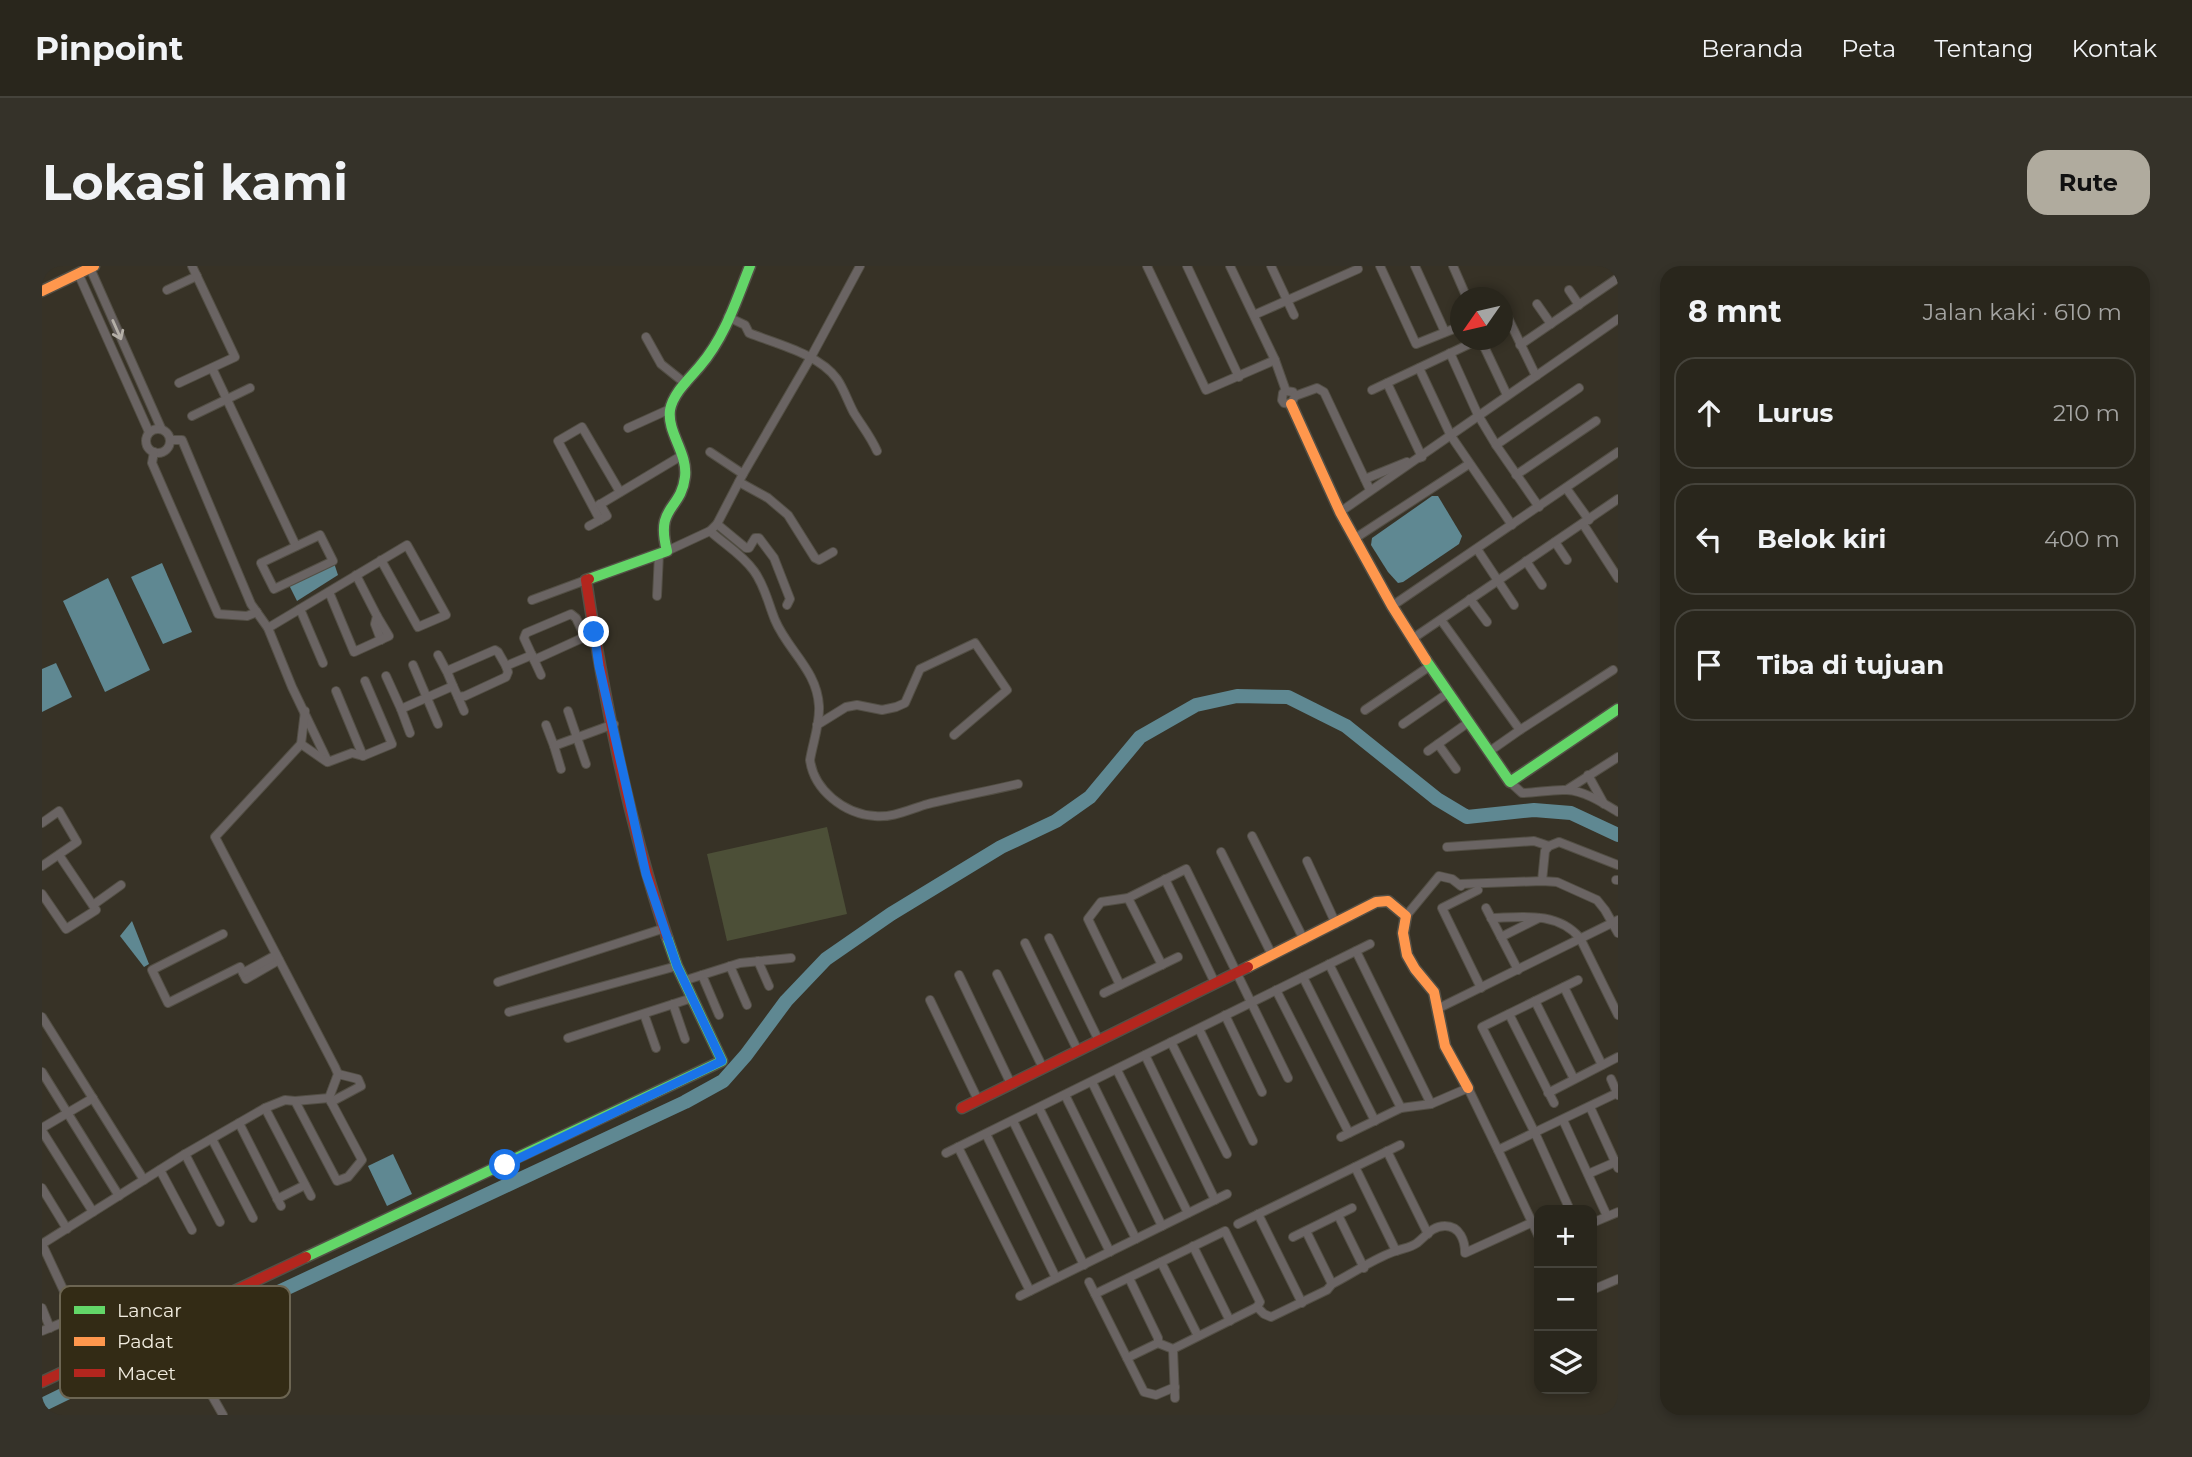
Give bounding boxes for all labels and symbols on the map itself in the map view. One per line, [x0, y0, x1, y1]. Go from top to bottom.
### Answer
north arrow [1450, 287, 1513, 350]
one-way arrow [111, 319, 124, 340]
route end [578, 616, 609, 647]
route start [489, 1149, 520, 1180]
legend [60, 1286, 290, 1398]
text: Lancar [117, 1299, 182, 1322]
text: Padat [117, 1330, 174, 1353]
text: Macet [117, 1362, 176, 1385]

